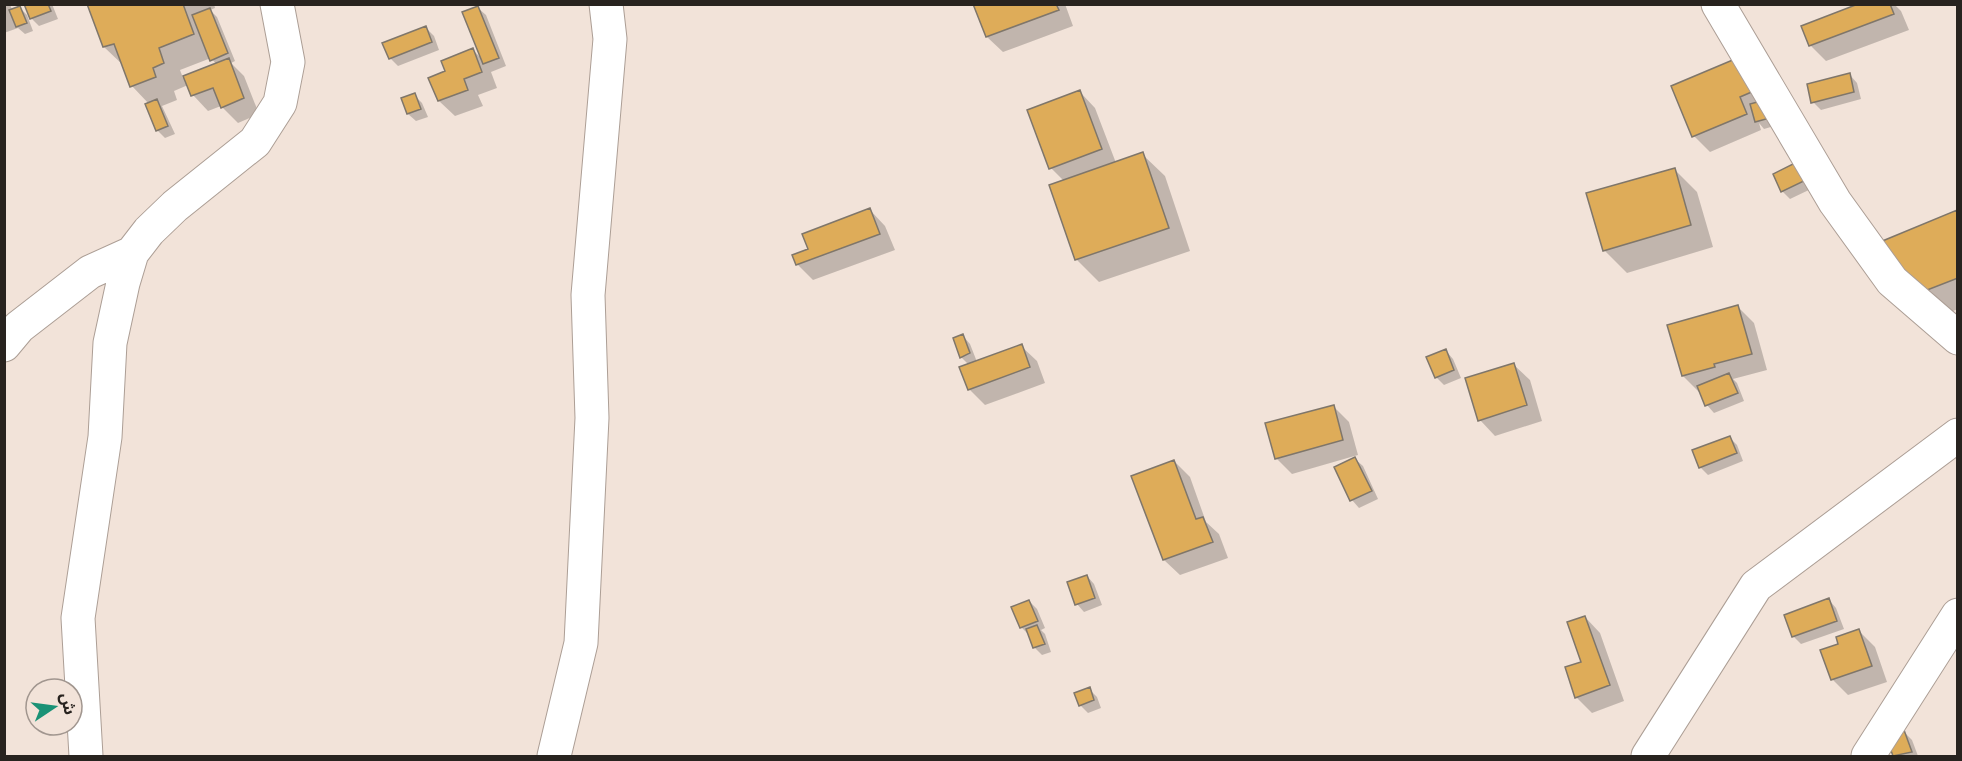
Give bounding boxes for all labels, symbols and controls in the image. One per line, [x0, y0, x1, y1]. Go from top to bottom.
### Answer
north arrow [24, 677, 84, 737]
text: ش [55, 690, 82, 717]

